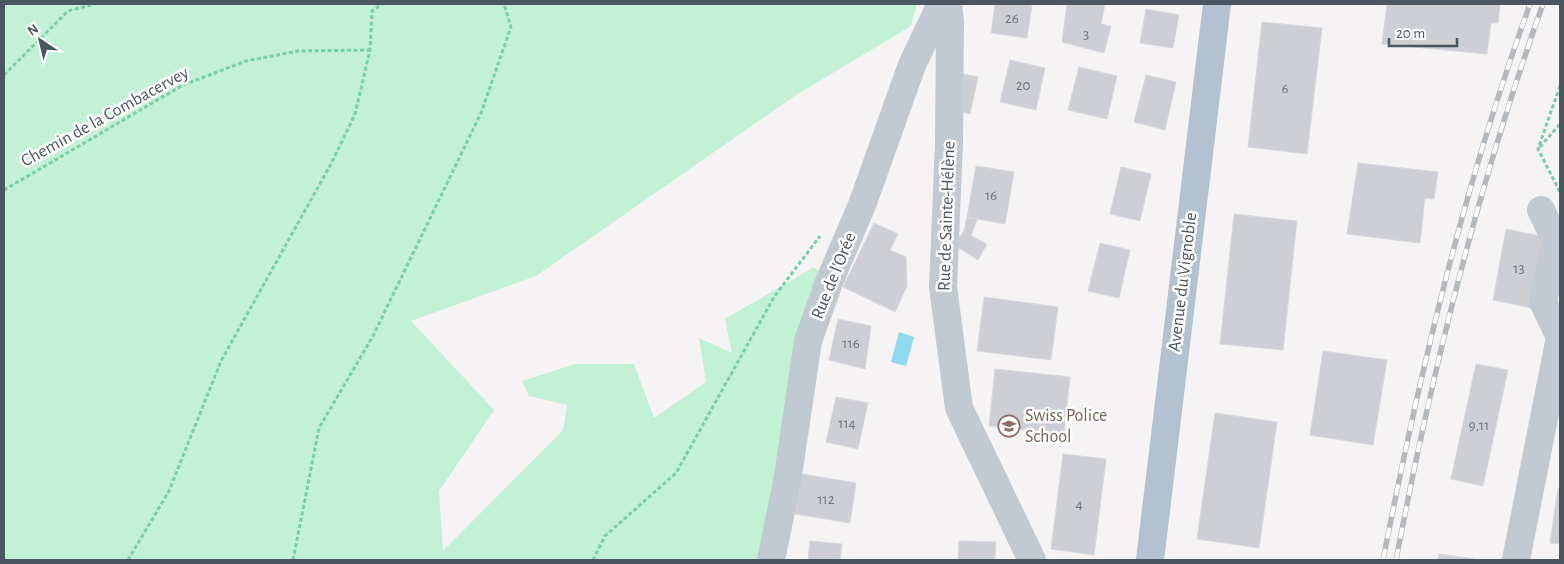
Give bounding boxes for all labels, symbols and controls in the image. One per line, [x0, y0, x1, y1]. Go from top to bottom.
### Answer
house number: 26 [1005, 11, 1019, 26]
north arrow [15, 15, 65, 65]
scale bar [1389, 15, 1456, 47]
text: N [25, 22, 41, 39]
text: 20 m [1396, 26, 1425, 41]
house number: 3 [1083, 27, 1089, 42]
street label: Chemin de la Combacervey [18, 63, 192, 171]
house number: 20 [1016, 78, 1030, 93]
house number: 6 [1281, 81, 1289, 96]
street label: Rue de Sainte-Hélène [935, 141, 959, 291]
house number: 16 [985, 188, 997, 203]
street label: Avenue du Vignoble [1166, 211, 1200, 353]
street label: Rue de l'Orée [808, 230, 860, 322]
house number: 13 [1513, 261, 1525, 276]
house number: 116 [842, 336, 860, 351]
place label: Swiss Police School [1025, 407, 1107, 446]
school or university icon: Swiss Police School [997, 414, 1021, 438]
house number: 114 [838, 416, 856, 431]
house number: 9,11 [1469, 418, 1489, 433]
house number: 112 [817, 492, 835, 507]
house number: 4 [1075, 497, 1083, 512]

